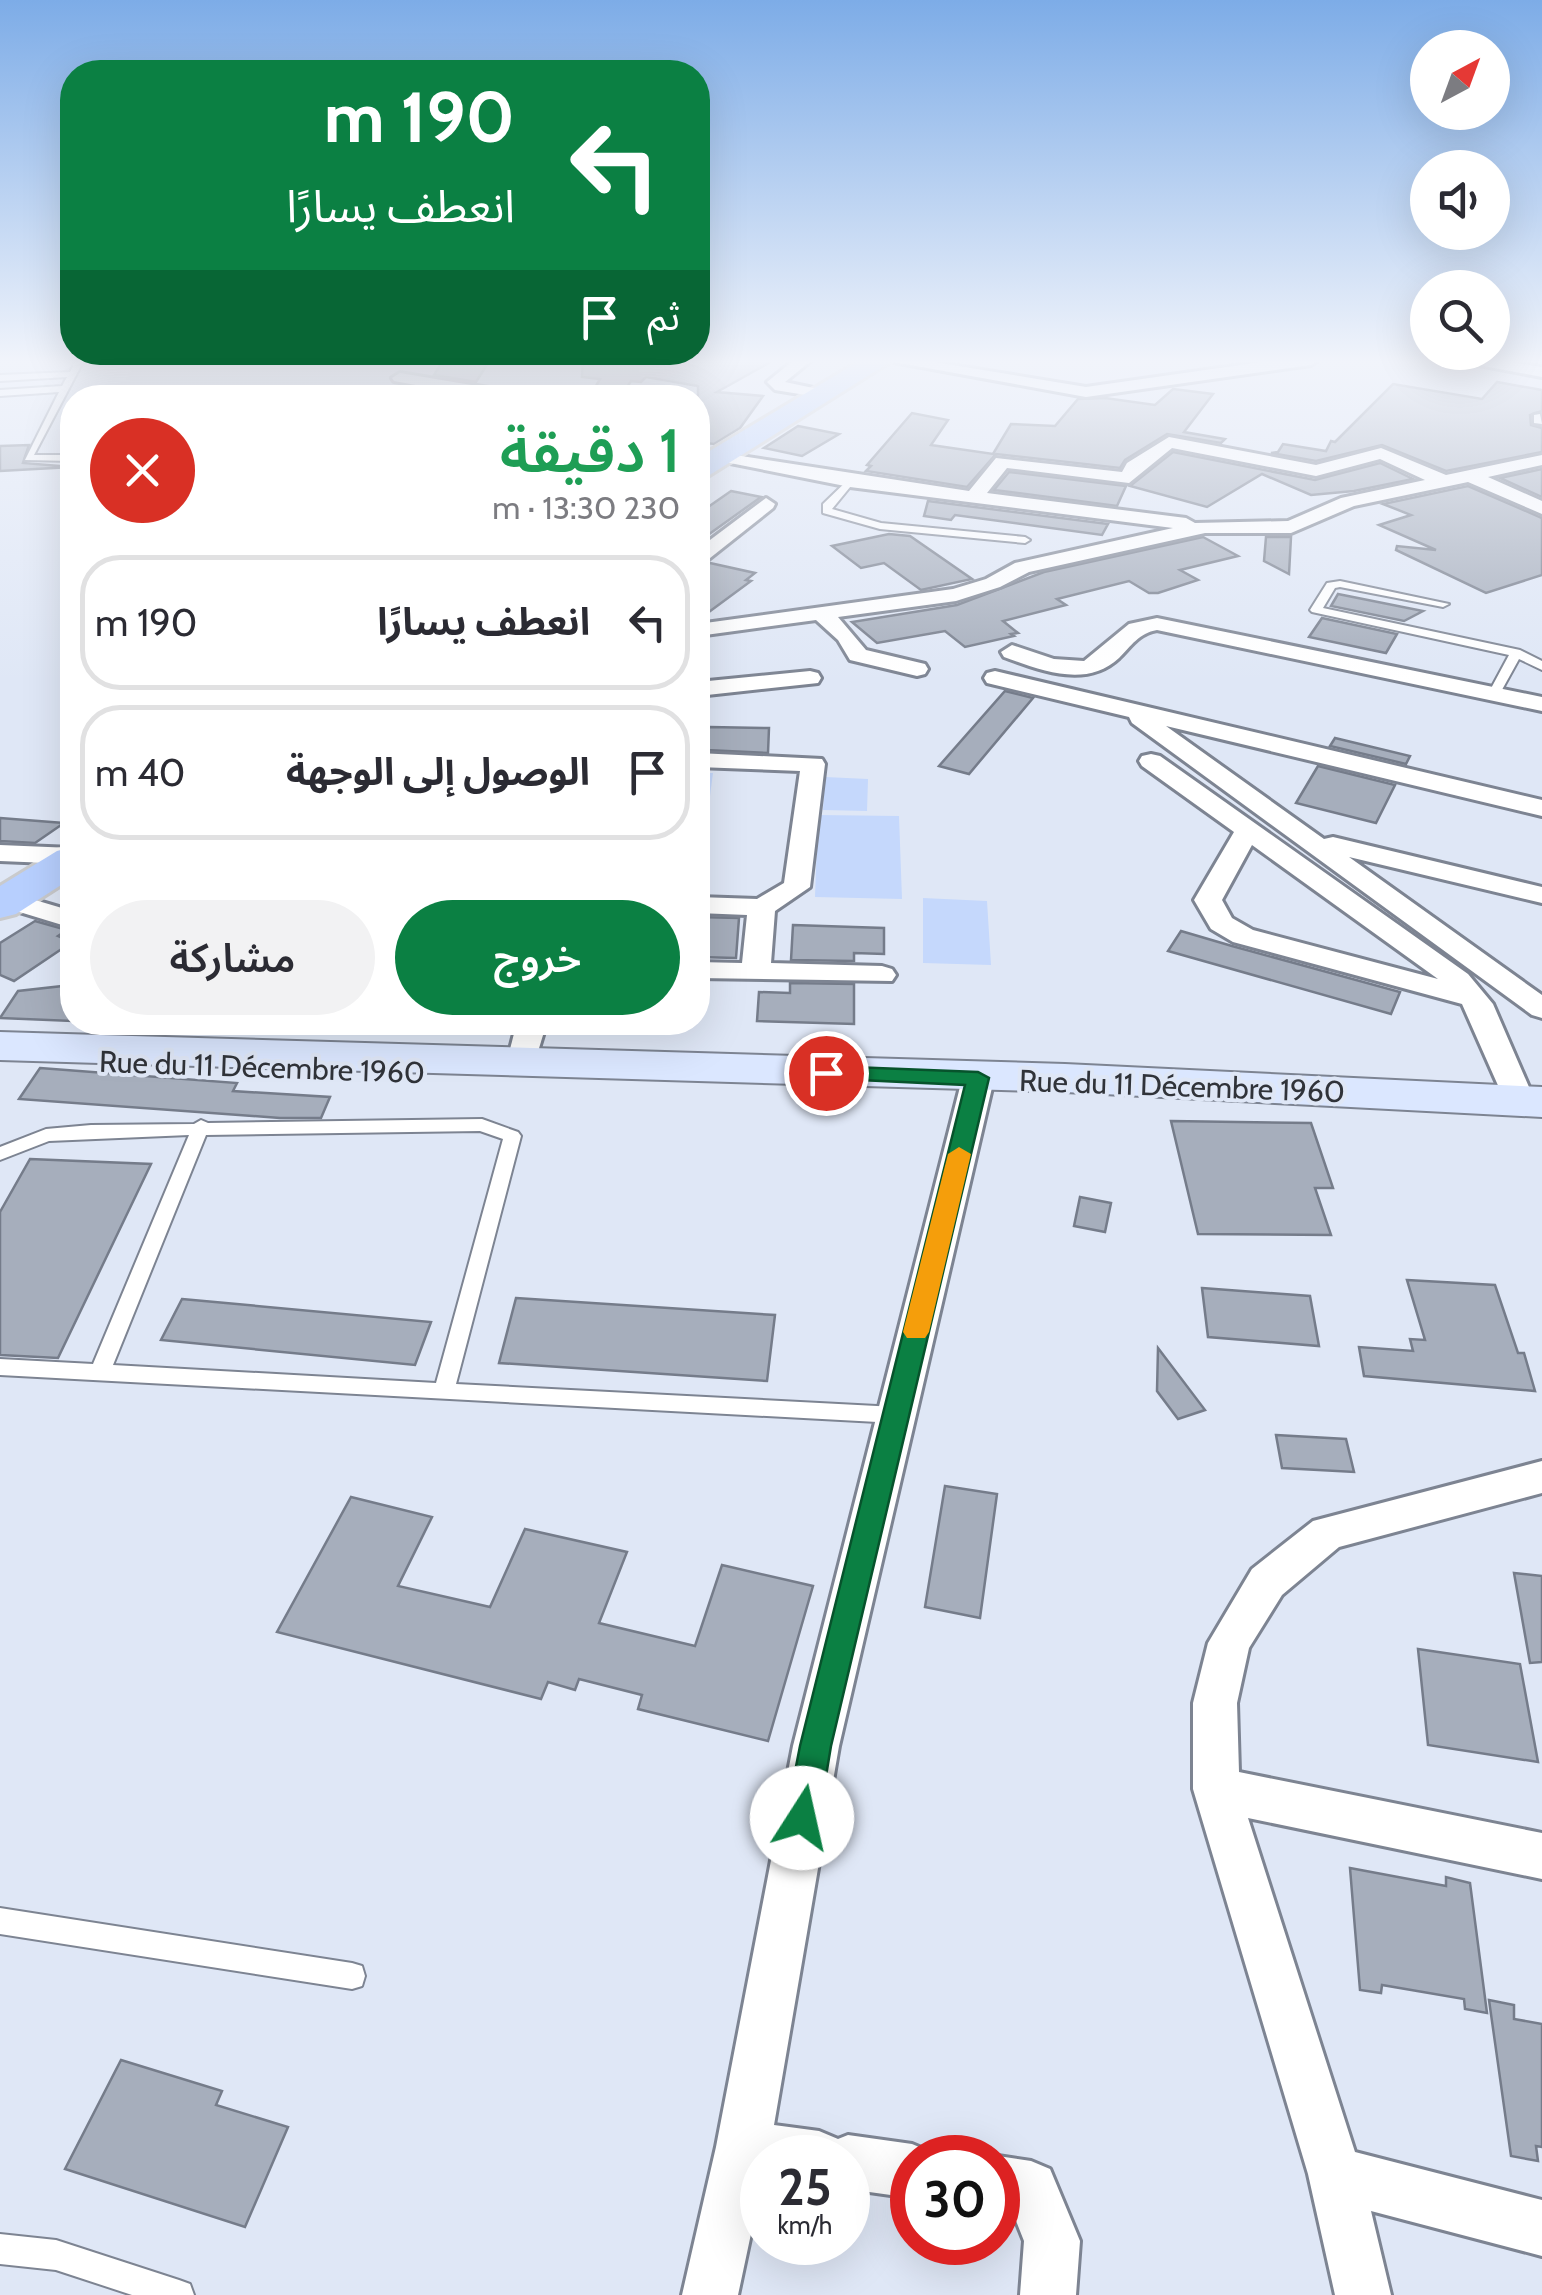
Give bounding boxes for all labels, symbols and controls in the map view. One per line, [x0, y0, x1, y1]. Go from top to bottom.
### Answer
north arrow [1410, 30, 1510, 130]
map controls [1410, 30, 1510, 370]
text: 190 m [324, 74, 515, 160]
icon: left [550, 100, 680, 230]
button: sound [1410, 150, 1510, 250]
text: انعطف يسارًا [286, 179, 515, 233]
button: search [1410, 270, 1510, 370]
icon: arrive [572, 290, 627, 345]
text: ثم [647, 293, 680, 340]
text: 1 دقيقة [500, 414, 680, 487]
button: close [90, 418, 195, 523]
text: 230 m · 13:30 [492, 488, 680, 527]
icon: left [620, 595, 675, 650]
text: انعطف يسارًا [377, 598, 590, 645]
text: 190 m [95, 599, 197, 646]
icon: arrive [620, 745, 675, 800]
text: الوصول إلى الوجهة [286, 748, 590, 795]
text: 40 m [95, 749, 185, 796]
button: مشاركة [90, 900, 375, 1015]
button: خروج [395, 900, 680, 1015]
pin [784, 1031, 869, 1116]
street label: Rue du 11 Décembre 1960 [99, 1043, 425, 1091]
icon: arrive [799, 1046, 854, 1101]
street label: Rue du 11 Décembre 1960 [1019, 1062, 1345, 1110]
position arrow [750, 1766, 854, 1870]
speed limit sign: 30 [890, 2135, 1020, 2265]
text: 25 [778, 2157, 832, 2218]
text: km/h [778, 2210, 832, 2240]

